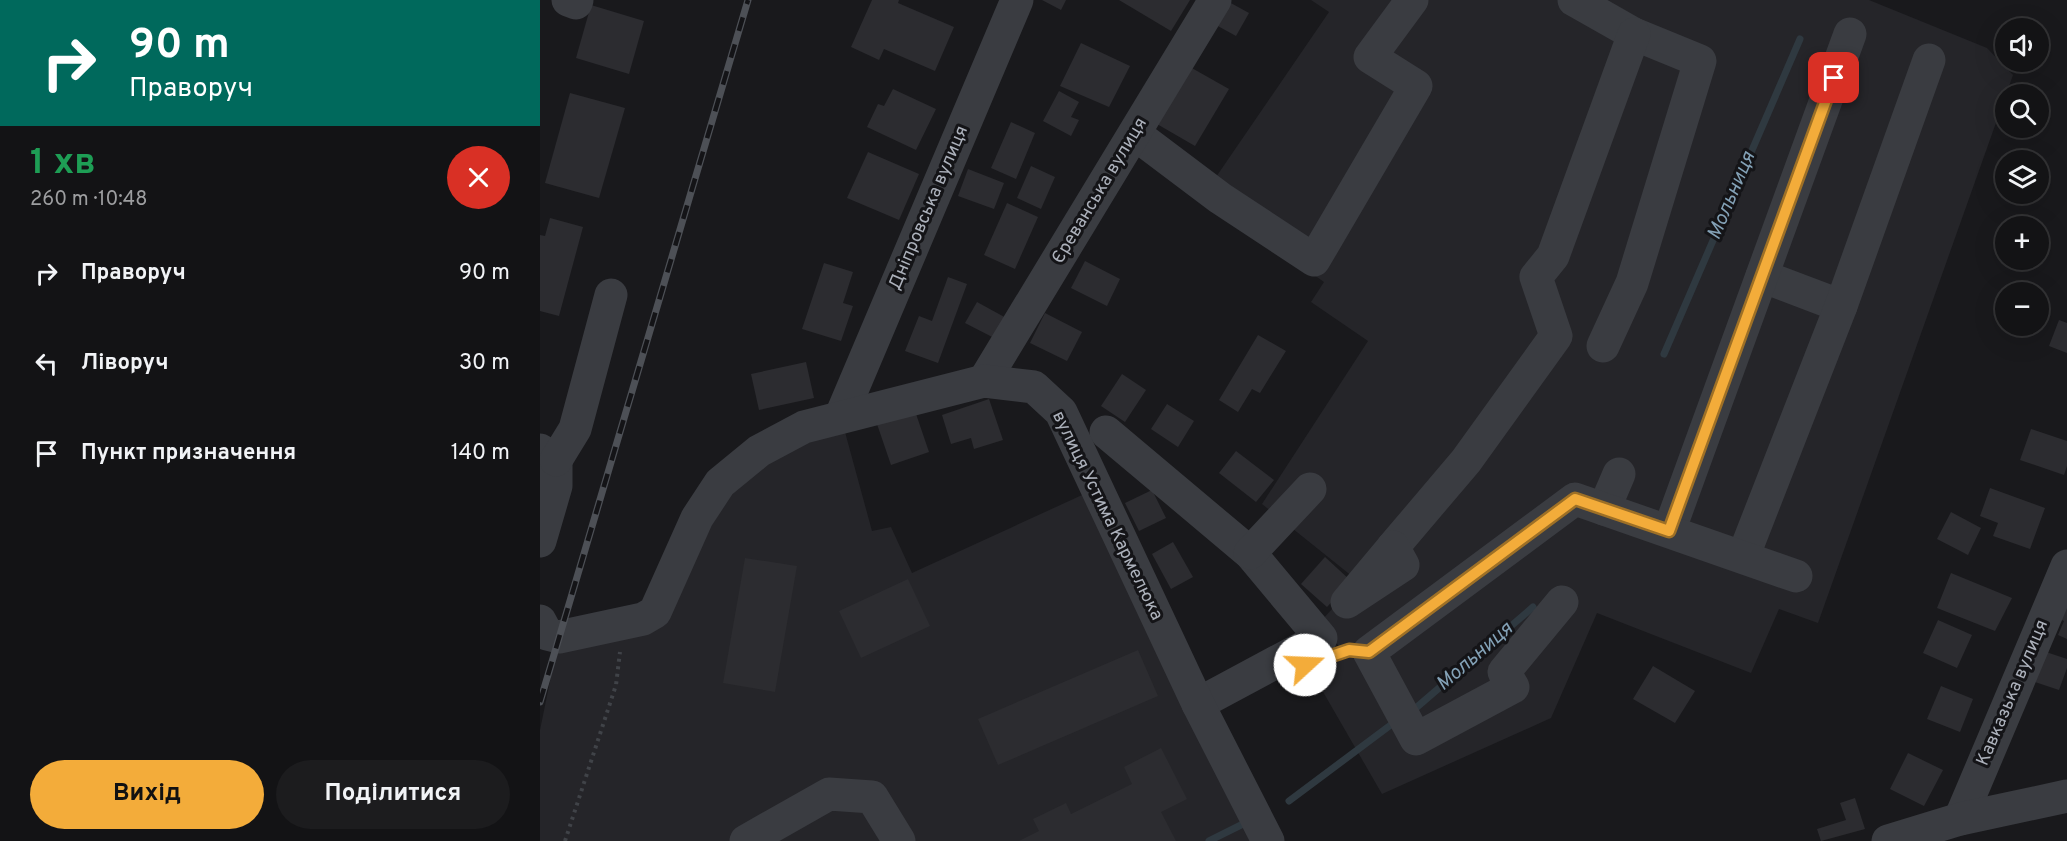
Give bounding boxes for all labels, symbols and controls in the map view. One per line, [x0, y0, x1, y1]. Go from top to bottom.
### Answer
map controls [1995, 18, 2049, 336]
button: sound [1995, 18, 2049, 72]
text: 90 m [129, 20, 230, 73]
icon: right [30, 24, 108, 102]
pin [1808, 52, 1859, 103]
icon: arrive [1817, 61, 1850, 94]
text: Праворуч [129, 72, 253, 106]
button: search [1995, 84, 2049, 138]
street label: Єреванська вулиця [1047, 114, 1153, 268]
street label: Дніпровська вулиця [884, 122, 974, 294]
text: 1 хв [30, 141, 96, 187]
button: close [447, 146, 510, 209]
water label: Мольниця [1702, 147, 1762, 244]
button: layers [1995, 150, 2049, 204]
text: 260 m · 10:48 [30, 187, 148, 213]
button: + [1995, 216, 2049, 270]
icon: right [30, 257, 63, 290]
text: Праворуч [81, 260, 186, 287]
text: 90 m [459, 260, 510, 287]
button: − [1995, 282, 2049, 336]
icon: left [30, 347, 63, 380]
text: Ліворуч [81, 350, 169, 377]
text: 30 m [459, 350, 510, 377]
street label: вулиця Устима Кармелюка [1046, 408, 1168, 624]
icon: arrive [30, 437, 63, 470]
text: Пункт призначення [81, 440, 296, 467]
text: 140 m [451, 440, 510, 467]
water label: Мольниця [1431, 616, 1519, 697]
street label: Кавказька вулиця [1972, 617, 2054, 769]
position arrow [1273, 633, 1337, 697]
button: Вихід [30, 760, 264, 829]
button: Поділитися [276, 760, 510, 829]

